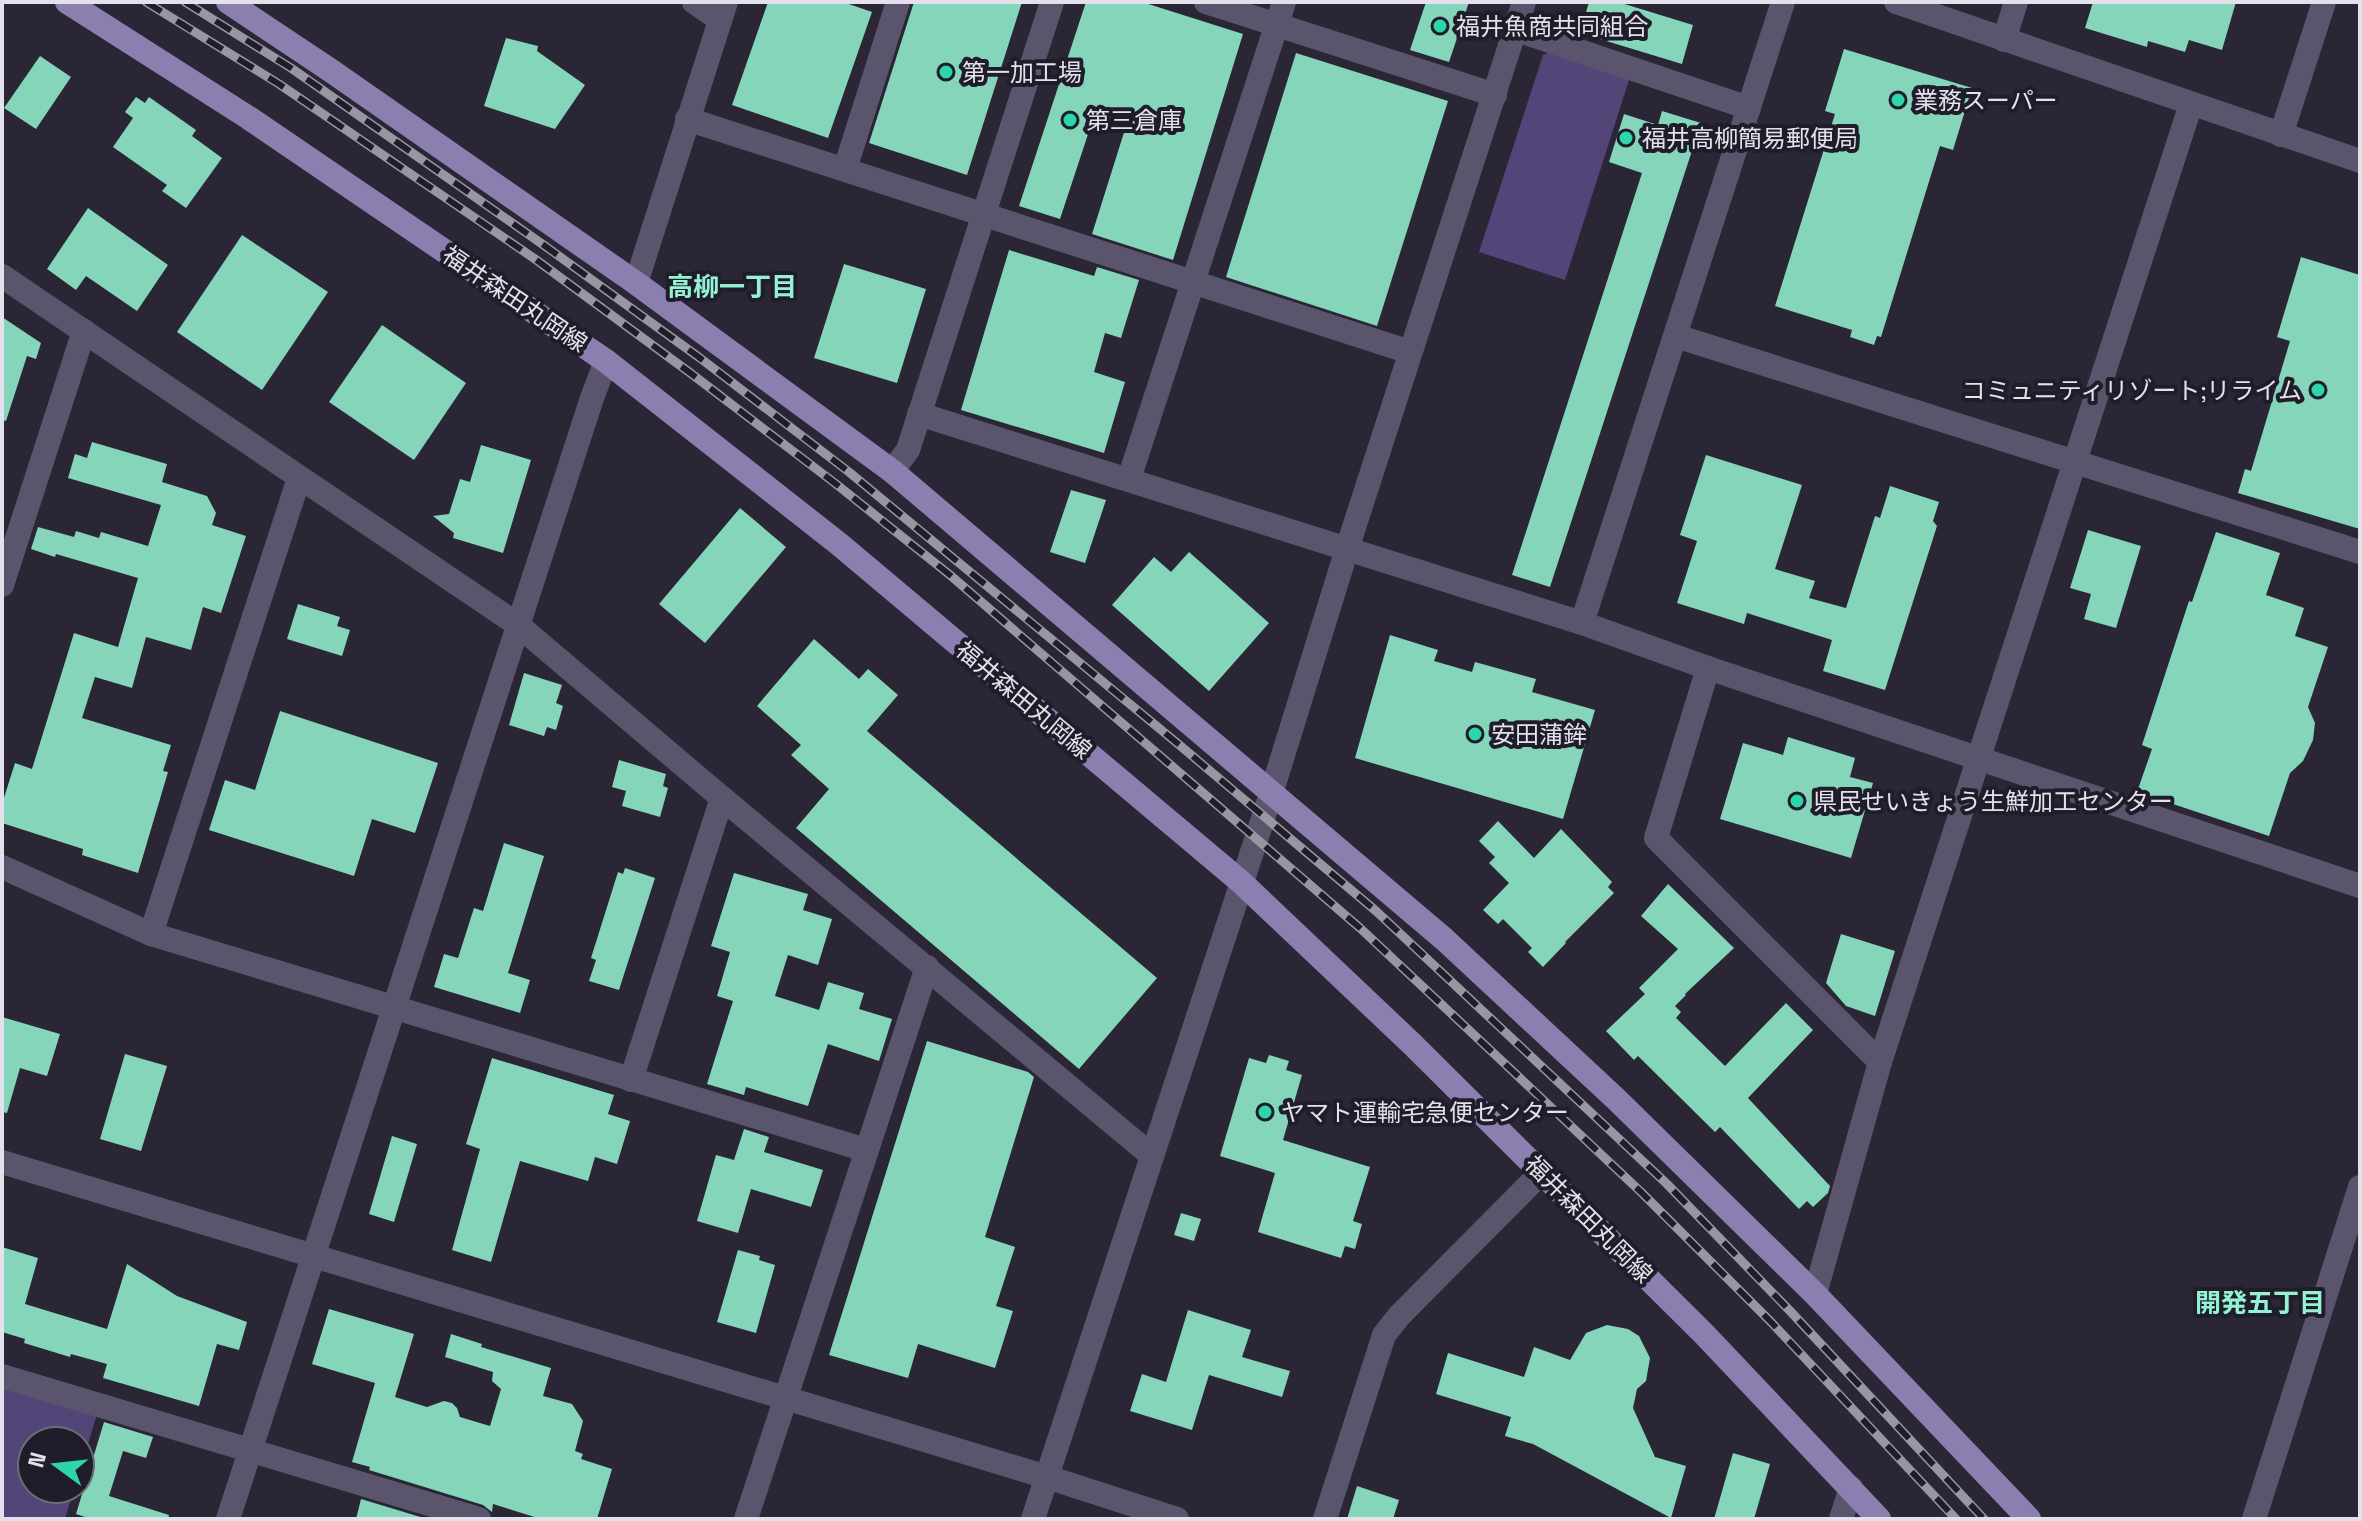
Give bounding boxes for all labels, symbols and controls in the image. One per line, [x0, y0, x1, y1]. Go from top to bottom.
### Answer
place label: 福井魚商共同組合 [1456, 11, 1648, 42]
marker: 福井魚商共同組合 [1431, 17, 1449, 35]
place label: 第一加工場 [962, 57, 1082, 88]
marker: 第一加工場 [937, 63, 955, 81]
place label: 業務スーパー [1914, 85, 2058, 116]
marker: 業務スーパー [1889, 91, 1907, 109]
place label: 第三倉庫 [1086, 105, 1182, 136]
marker: 第三倉庫 [1061, 111, 1079, 129]
place label: 福井高柳簡易郵便局 [1642, 123, 1858, 154]
marker: 福井高柳簡易郵便局 [1617, 129, 1635, 147]
street label: 福井森田丸岡線 [437, 239, 593, 359]
district label: 高柳一丁目 [667, 270, 797, 304]
place label: コミュニティリゾート;リライム [1962, 375, 2302, 406]
marker: コミュニティリゾート;リライム [2309, 381, 2327, 399]
street label: 福井森田丸岡線 [950, 634, 1098, 766]
place label: 安田蒲鉾 [1491, 719, 1587, 750]
marker: 安田蒲鉾 [1466, 725, 1484, 743]
place label: 県民せいきょう生鮮加工センター [1813, 786, 2173, 817]
marker: 県民せいきょう生鮮加工センター [1788, 792, 1806, 810]
place label: ヤマト運輸宅急便センター [1281, 1097, 1569, 1128]
marker: ヤマト運輸宅急便センター [1256, 1103, 1274, 1121]
street label: 福井森田丸岡線 [1519, 1149, 1659, 1289]
district label: 開発五丁目 [2195, 1286, 2325, 1320]
north arrow [16, 1425, 96, 1505]
text: N [21, 1449, 52, 1471]

